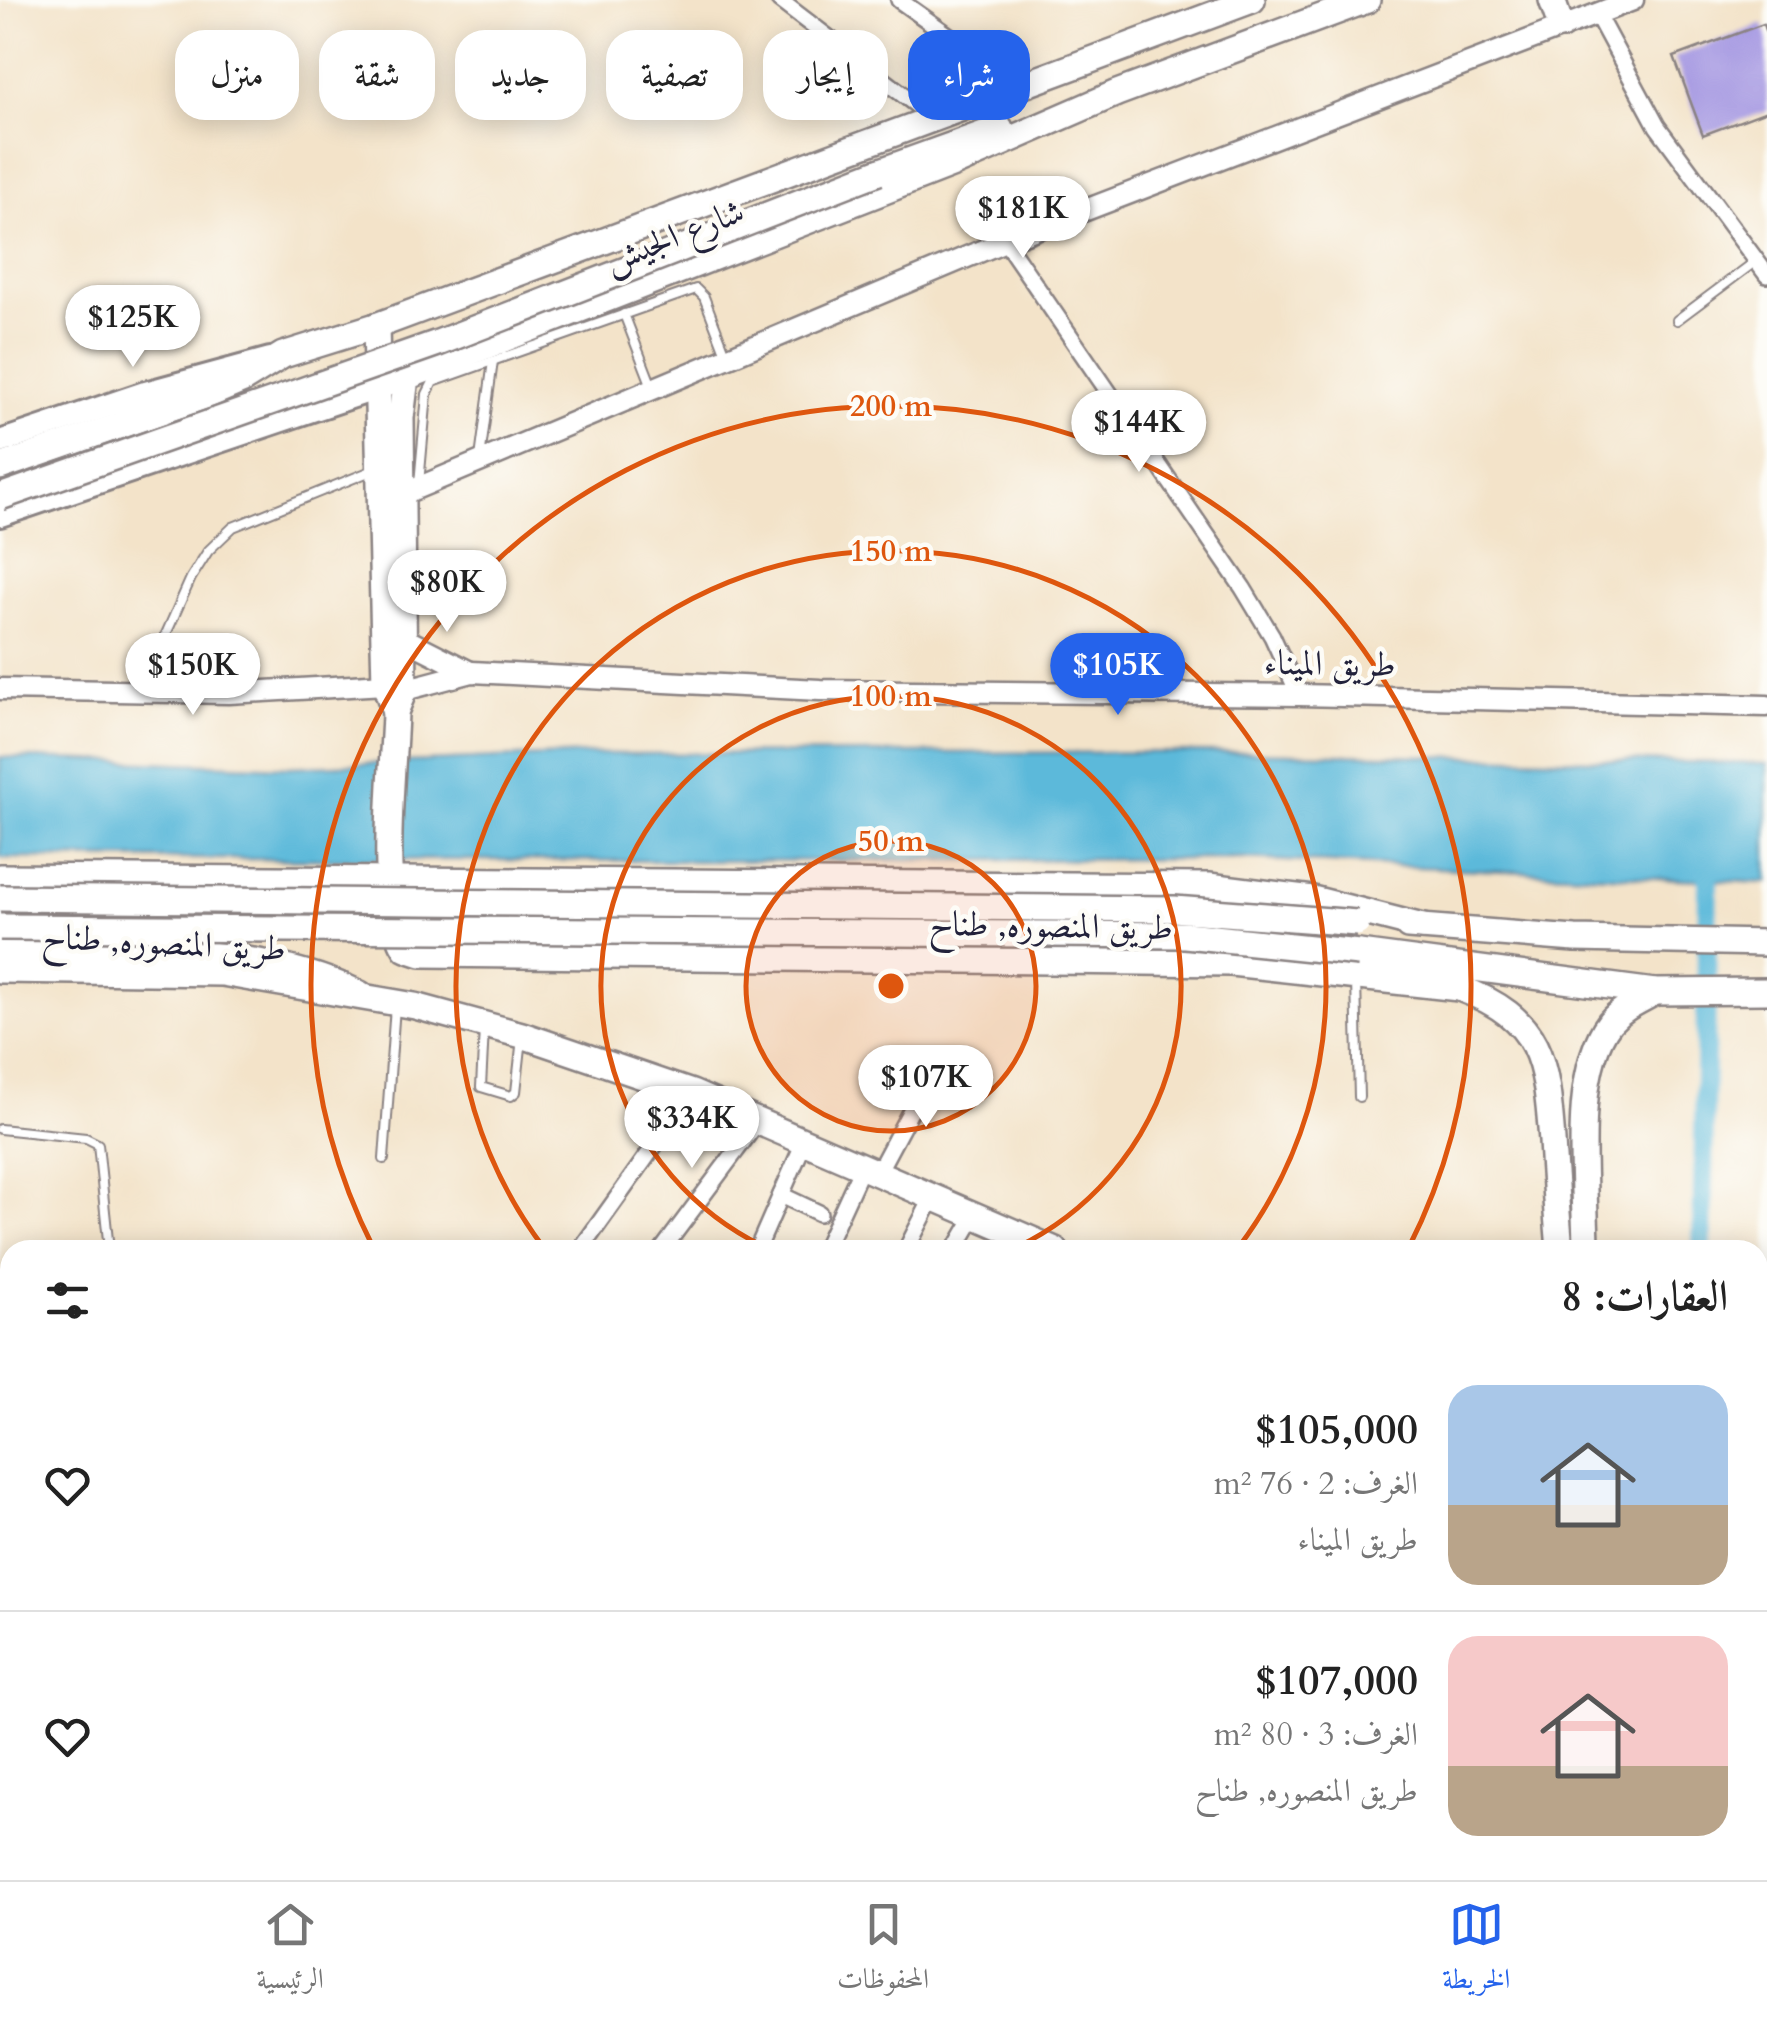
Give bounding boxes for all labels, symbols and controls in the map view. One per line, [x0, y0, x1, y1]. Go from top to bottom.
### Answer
chip: منزل [175, 30, 299, 120]
chip: شقة [319, 30, 435, 120]
chip: جديد [455, 30, 586, 120]
chip: تصفية [606, 30, 743, 120]
chip: إيجار [763, 30, 888, 120]
chip: شراء [908, 30, 1030, 120]
pin: $181K [953, 176, 1093, 261]
text: $181K [977, 186, 1069, 230]
street label: شارع الجيش [598, 187, 753, 288]
pin: $125K [63, 285, 203, 370]
text: $125K [87, 295, 179, 339]
text: 200 m [850, 386, 932, 427]
pin: $144K [1069, 390, 1209, 475]
text: $144K [1093, 400, 1185, 444]
text: 150 m [850, 531, 932, 572]
pin: $80K [388, 550, 506, 635]
text: $80K [409, 560, 485, 604]
pin: $150K [123, 633, 263, 718]
pin: $105K [1048, 633, 1188, 718]
street label: طريق الميناء [1264, 639, 1396, 689]
text: $150K [147, 643, 239, 687]
text: $105K [1072, 643, 1164, 687]
text: 100 m [850, 676, 932, 717]
text: 50 m [858, 821, 925, 862]
street label: طريق المنصوره, طناح [928, 900, 1173, 958]
street label: طريق المنصوره, طناح [41, 913, 287, 979]
centre of rings [873, 968, 909, 1004]
pin: $107K [856, 1045, 996, 1130]
text: $107K [880, 1055, 972, 1099]
pin: $334K [622, 1086, 762, 1171]
text: $334K [646, 1096, 738, 1140]
text: العقارات: 8 [1561, 1268, 1728, 1325]
icon: filters [40, 1273, 95, 1328]
text: $105,000 [1255, 1401, 1418, 1458]
icon: home [1528, 1425, 1648, 1545]
icon: heart [40, 1458, 95, 1513]
text: الغرف: 2 · 76 m² [1214, 1462, 1418, 1506]
text: طريق الميناء [1297, 1518, 1418, 1562]
text: $107,000 [1255, 1652, 1418, 1709]
icon: home [1528, 1676, 1648, 1796]
icon: heart [40, 1709, 95, 1764]
text: الغرف: 3 · 80 m² [1214, 1713, 1418, 1757]
text: طريق المنصوره, طناح [1195, 1769, 1418, 1813]
tab: الرئيسية [257, 1897, 324, 2006]
tab: المحفوظات [837, 1897, 929, 2006]
tab: الخريطة [1442, 1897, 1510, 2006]

